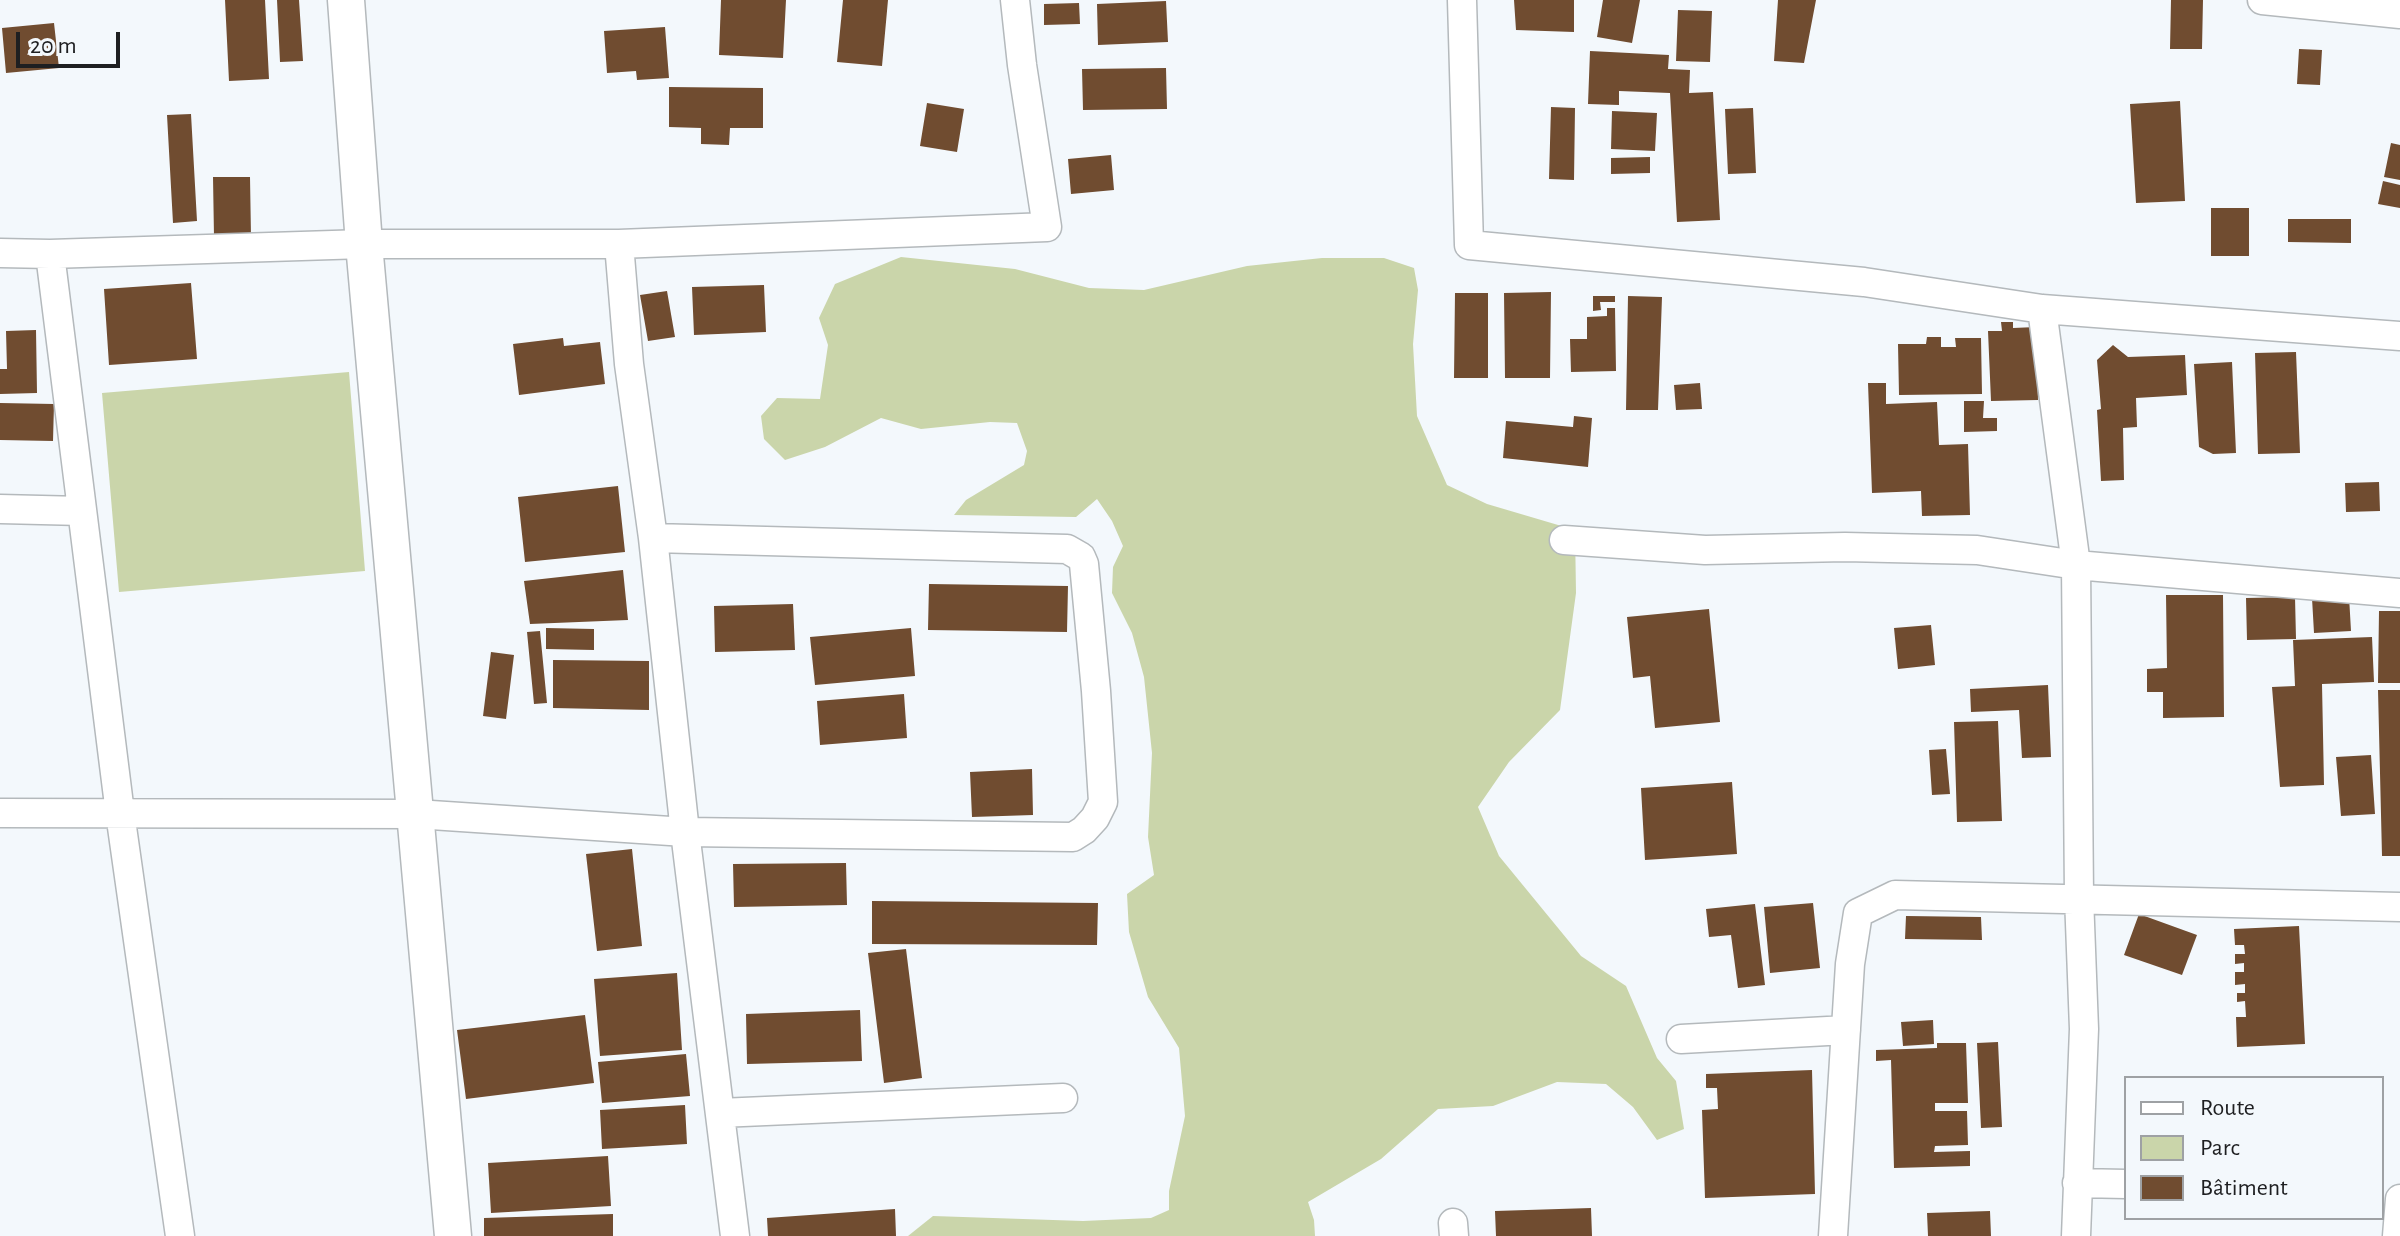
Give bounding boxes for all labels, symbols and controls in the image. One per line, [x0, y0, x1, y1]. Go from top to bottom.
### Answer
scale bar [20, 16, 124, 66]
text: 20 m [30, 34, 77, 58]
legend [2124, 1076, 2384, 1220]
text: Route [2200, 1096, 2255, 1120]
text: Parc [2200, 1136, 2240, 1160]
text: Bâtiment [2200, 1176, 2288, 1200]

